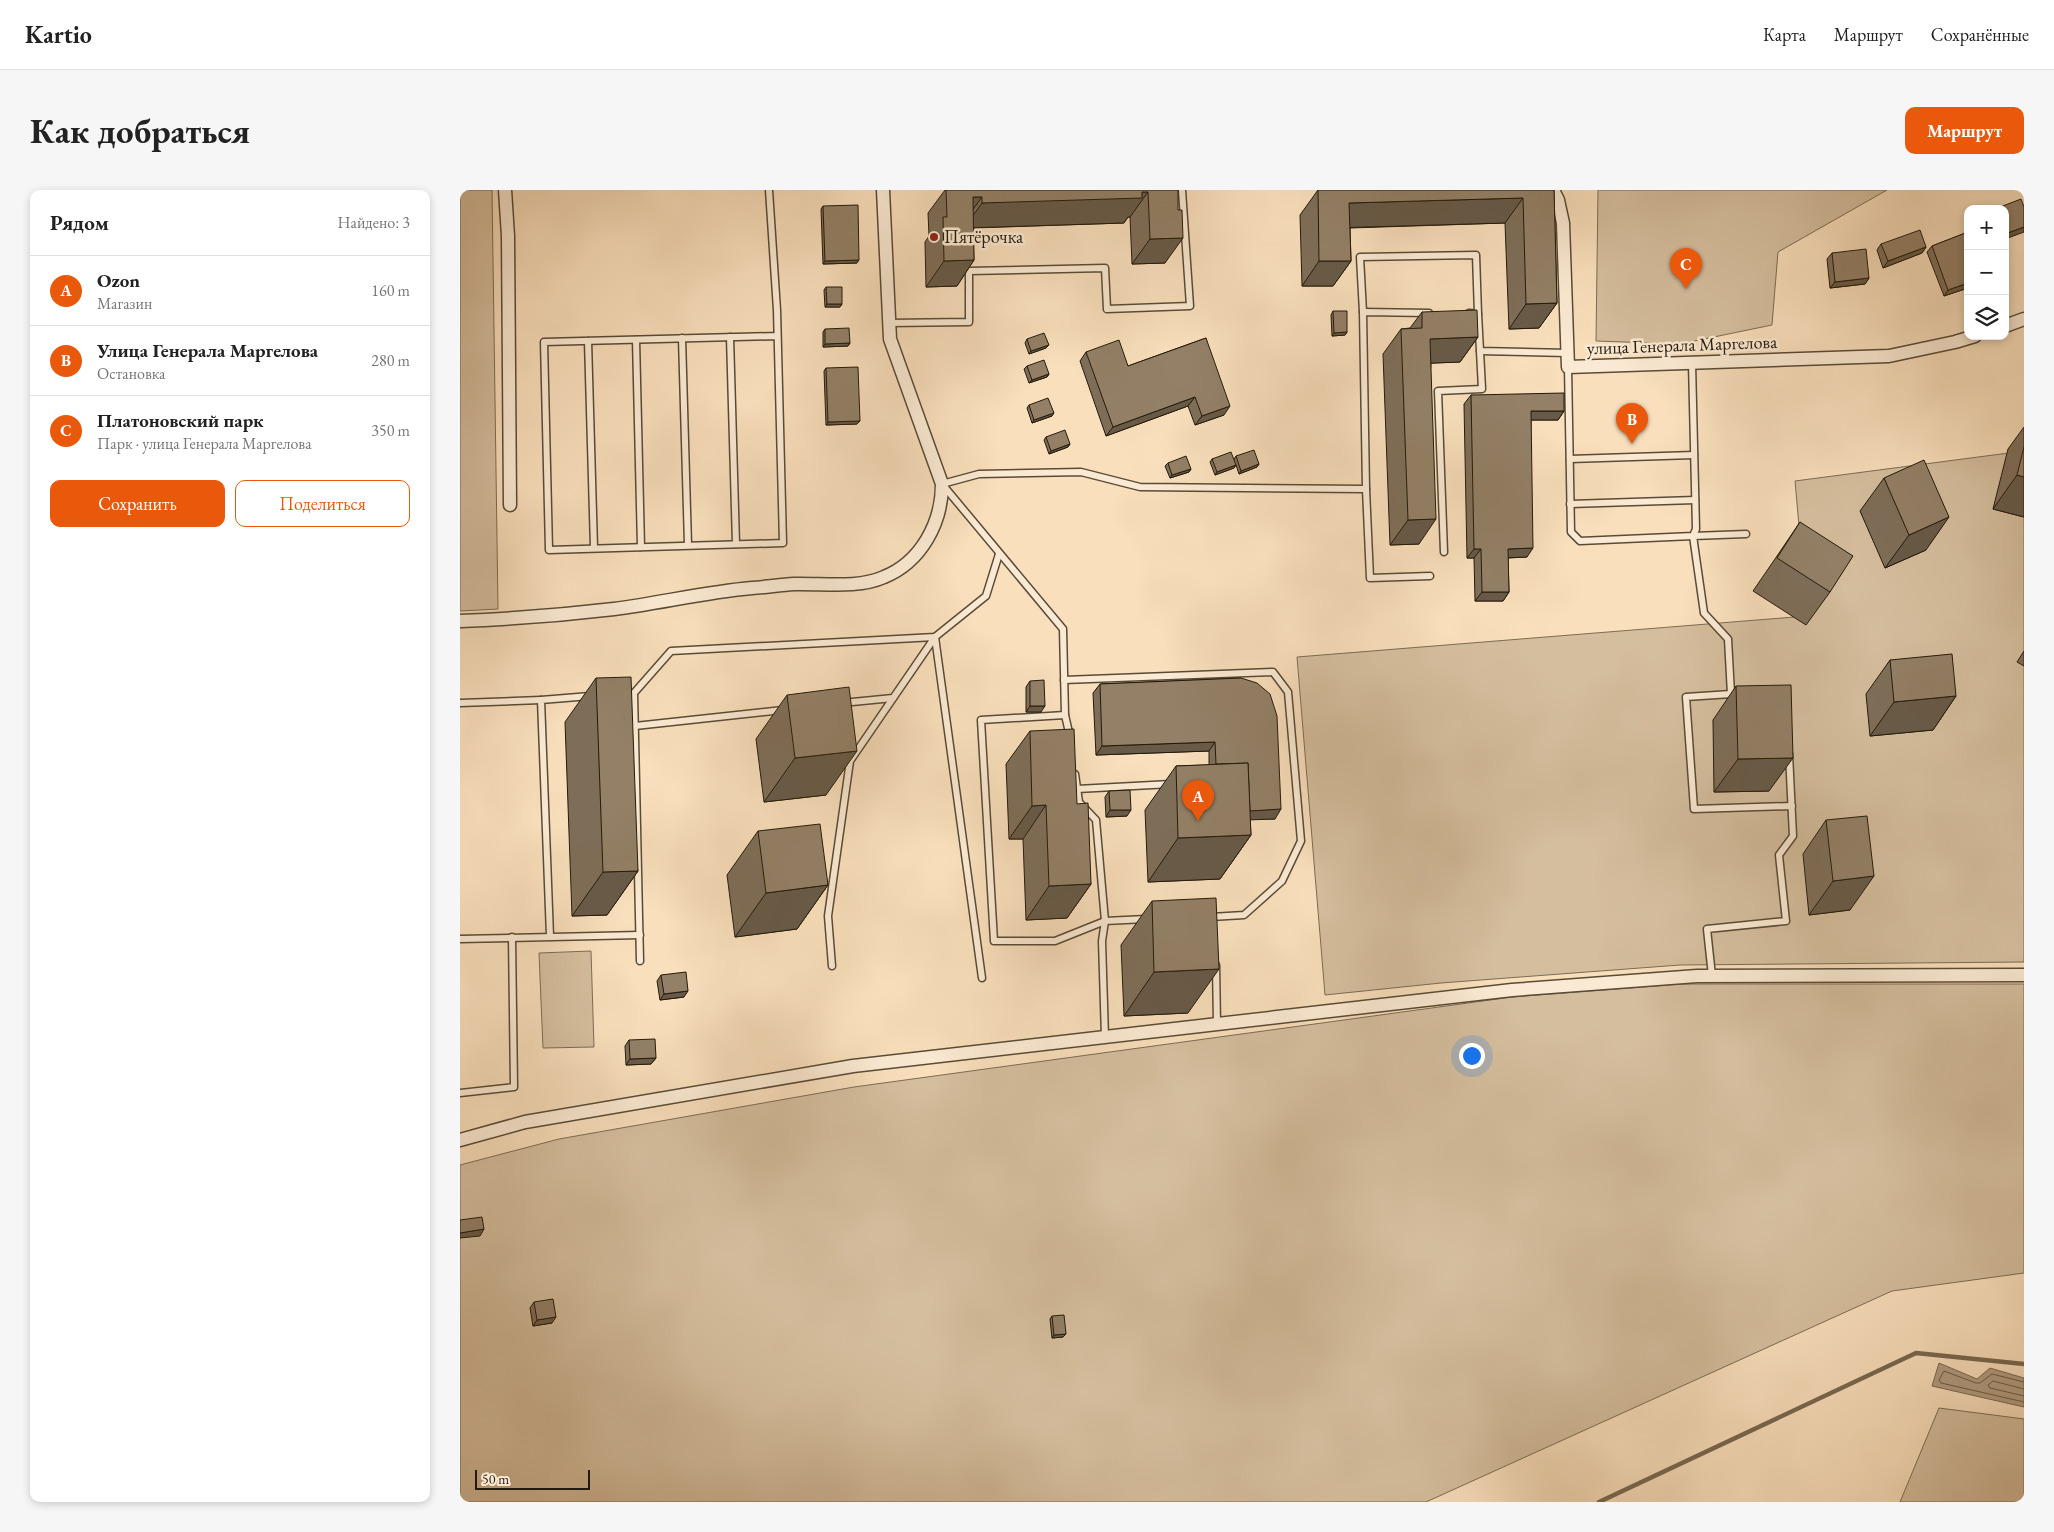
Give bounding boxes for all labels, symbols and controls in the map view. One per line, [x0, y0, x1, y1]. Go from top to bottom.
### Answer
text: Kartio [25, 19, 92, 50]
text: Карта [1763, 23, 1806, 46]
text: Маршрут [1834, 23, 1903, 46]
text: Сохранённые [1931, 23, 2029, 46]
button: Маршрут [1905, 107, 2024, 154]
text: Как добраться [30, 108, 250, 153]
map controls [1964, 205, 2009, 340]
button: + [1964, 205, 2009, 250]
text: Рядом [50, 209, 109, 236]
text: Найдено: 3 [338, 212, 410, 233]
place label: Пятёрочка [944, 225, 1024, 248]
marker: Пятёрочка [928, 231, 940, 243]
pin: C [1670, 248, 1702, 289]
button: − [1964, 250, 2009, 295]
text: Ozon [97, 268, 140, 293]
text: A [60, 280, 72, 301]
text: 160 m [371, 280, 410, 301]
text: Магазин [97, 293, 152, 314]
button: layers [1964, 295, 2009, 340]
street label: улица Генерала Маргелова [1586, 330, 1778, 359]
text: Улица Генерала Маргелова [97, 338, 318, 363]
text: B [61, 350, 71, 371]
text: 280 m [371, 350, 410, 371]
text: Остановка [97, 363, 166, 384]
pin: B [1616, 403, 1648, 444]
text: Платоновский парк [97, 408, 264, 433]
text: C [60, 420, 72, 441]
text: 350 m [371, 420, 410, 441]
text: Парк · улица Генерала Маргелова [97, 433, 312, 454]
button: Сохранить [50, 480, 225, 527]
button: Поделиться [235, 480, 410, 527]
pin: A [1182, 780, 1214, 821]
your location [1459, 1043, 1485, 1069]
scale bar [475, 1467, 590, 1490]
text: 50 m [482, 1470, 509, 1488]

